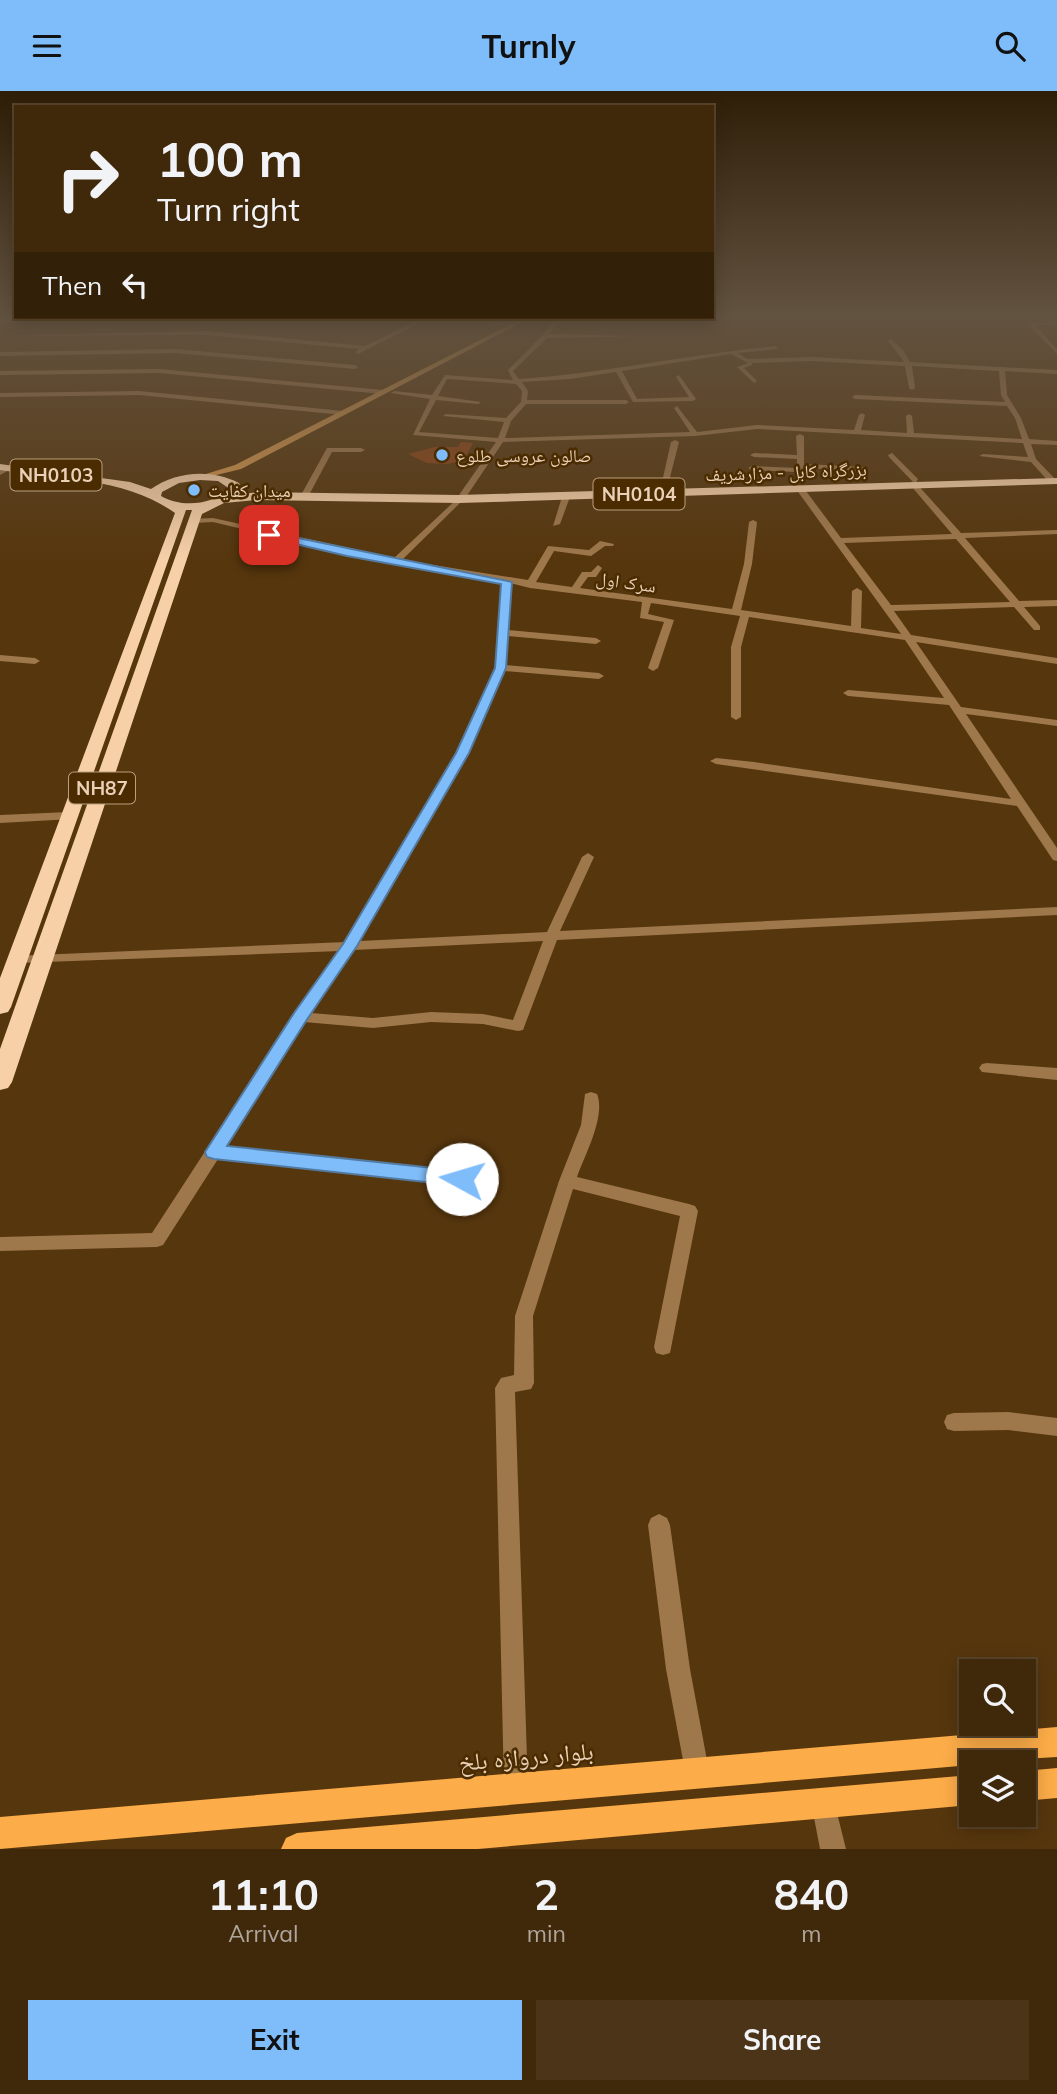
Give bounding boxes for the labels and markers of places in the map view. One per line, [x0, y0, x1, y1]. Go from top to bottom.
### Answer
place label: صالون عروسی طلوع [456, 444, 591, 467]
marker: صالون عروسی طلوع [434, 447, 450, 463]
place label: میدان کفایت [208, 479, 291, 502]
marker: میدان کفایت [186, 482, 202, 498]
pin [239, 505, 299, 565]

